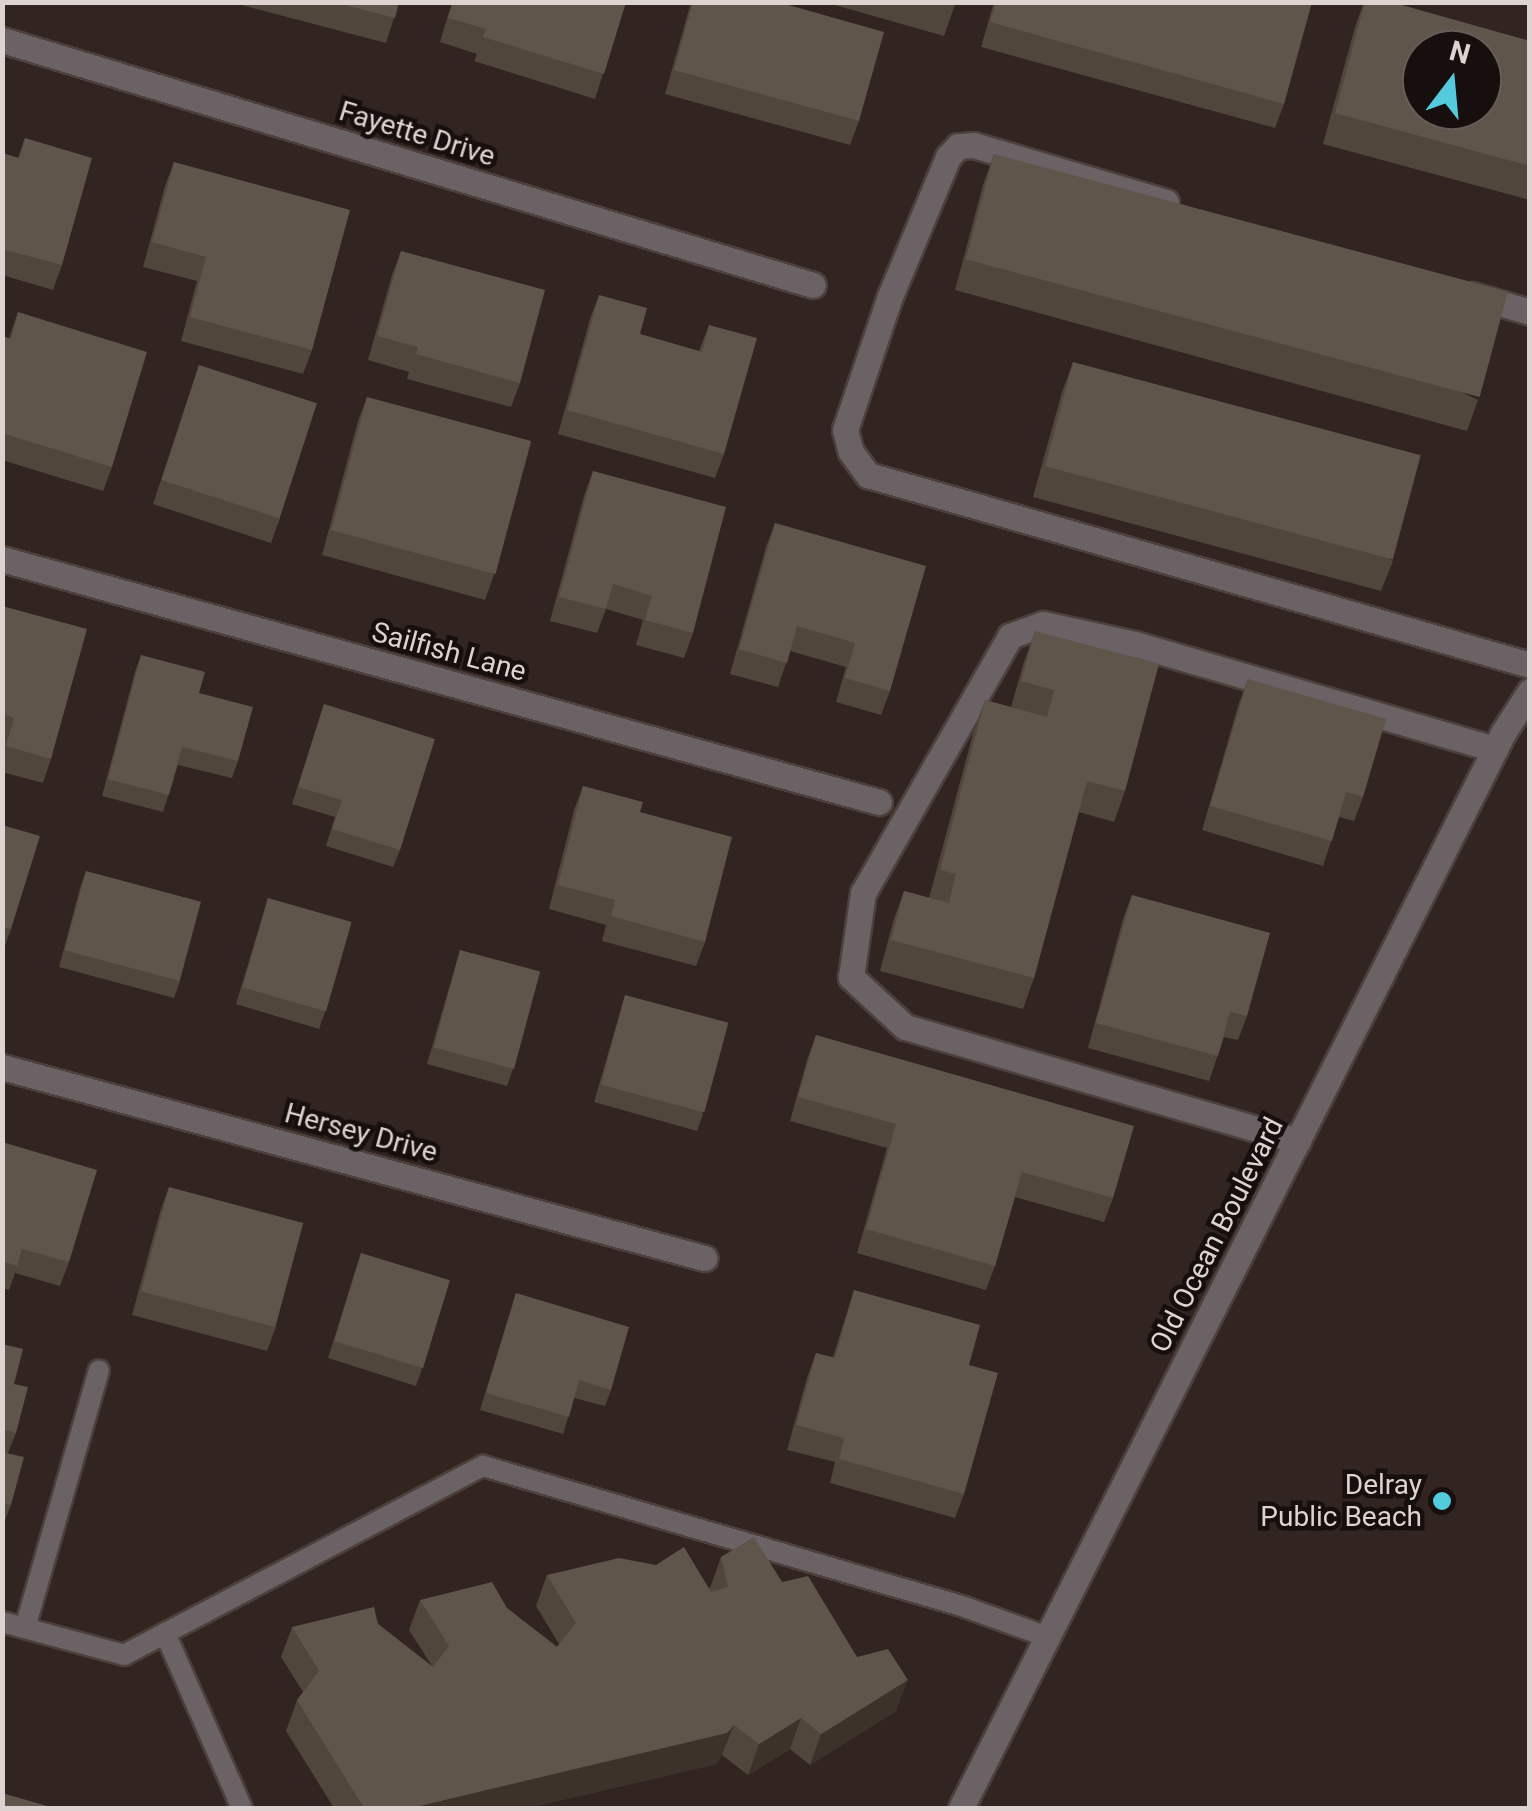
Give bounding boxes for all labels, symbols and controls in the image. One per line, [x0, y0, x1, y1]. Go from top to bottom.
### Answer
north arrow [1402, 30, 1502, 130]
text: N [1446, 34, 1474, 71]
street label: Fayette Drive [335, 94, 499, 174]
street label: Sailfish Lane [368, 615, 530, 689]
street label: Hersey Drive [281, 1097, 441, 1169]
street label: Old Ocean Boulevard [1143, 1112, 1291, 1358]
place label: Delray Public Beach [1260, 1468, 1422, 1534]
marker: Delray Public Beach [1431, 1490, 1453, 1512]

